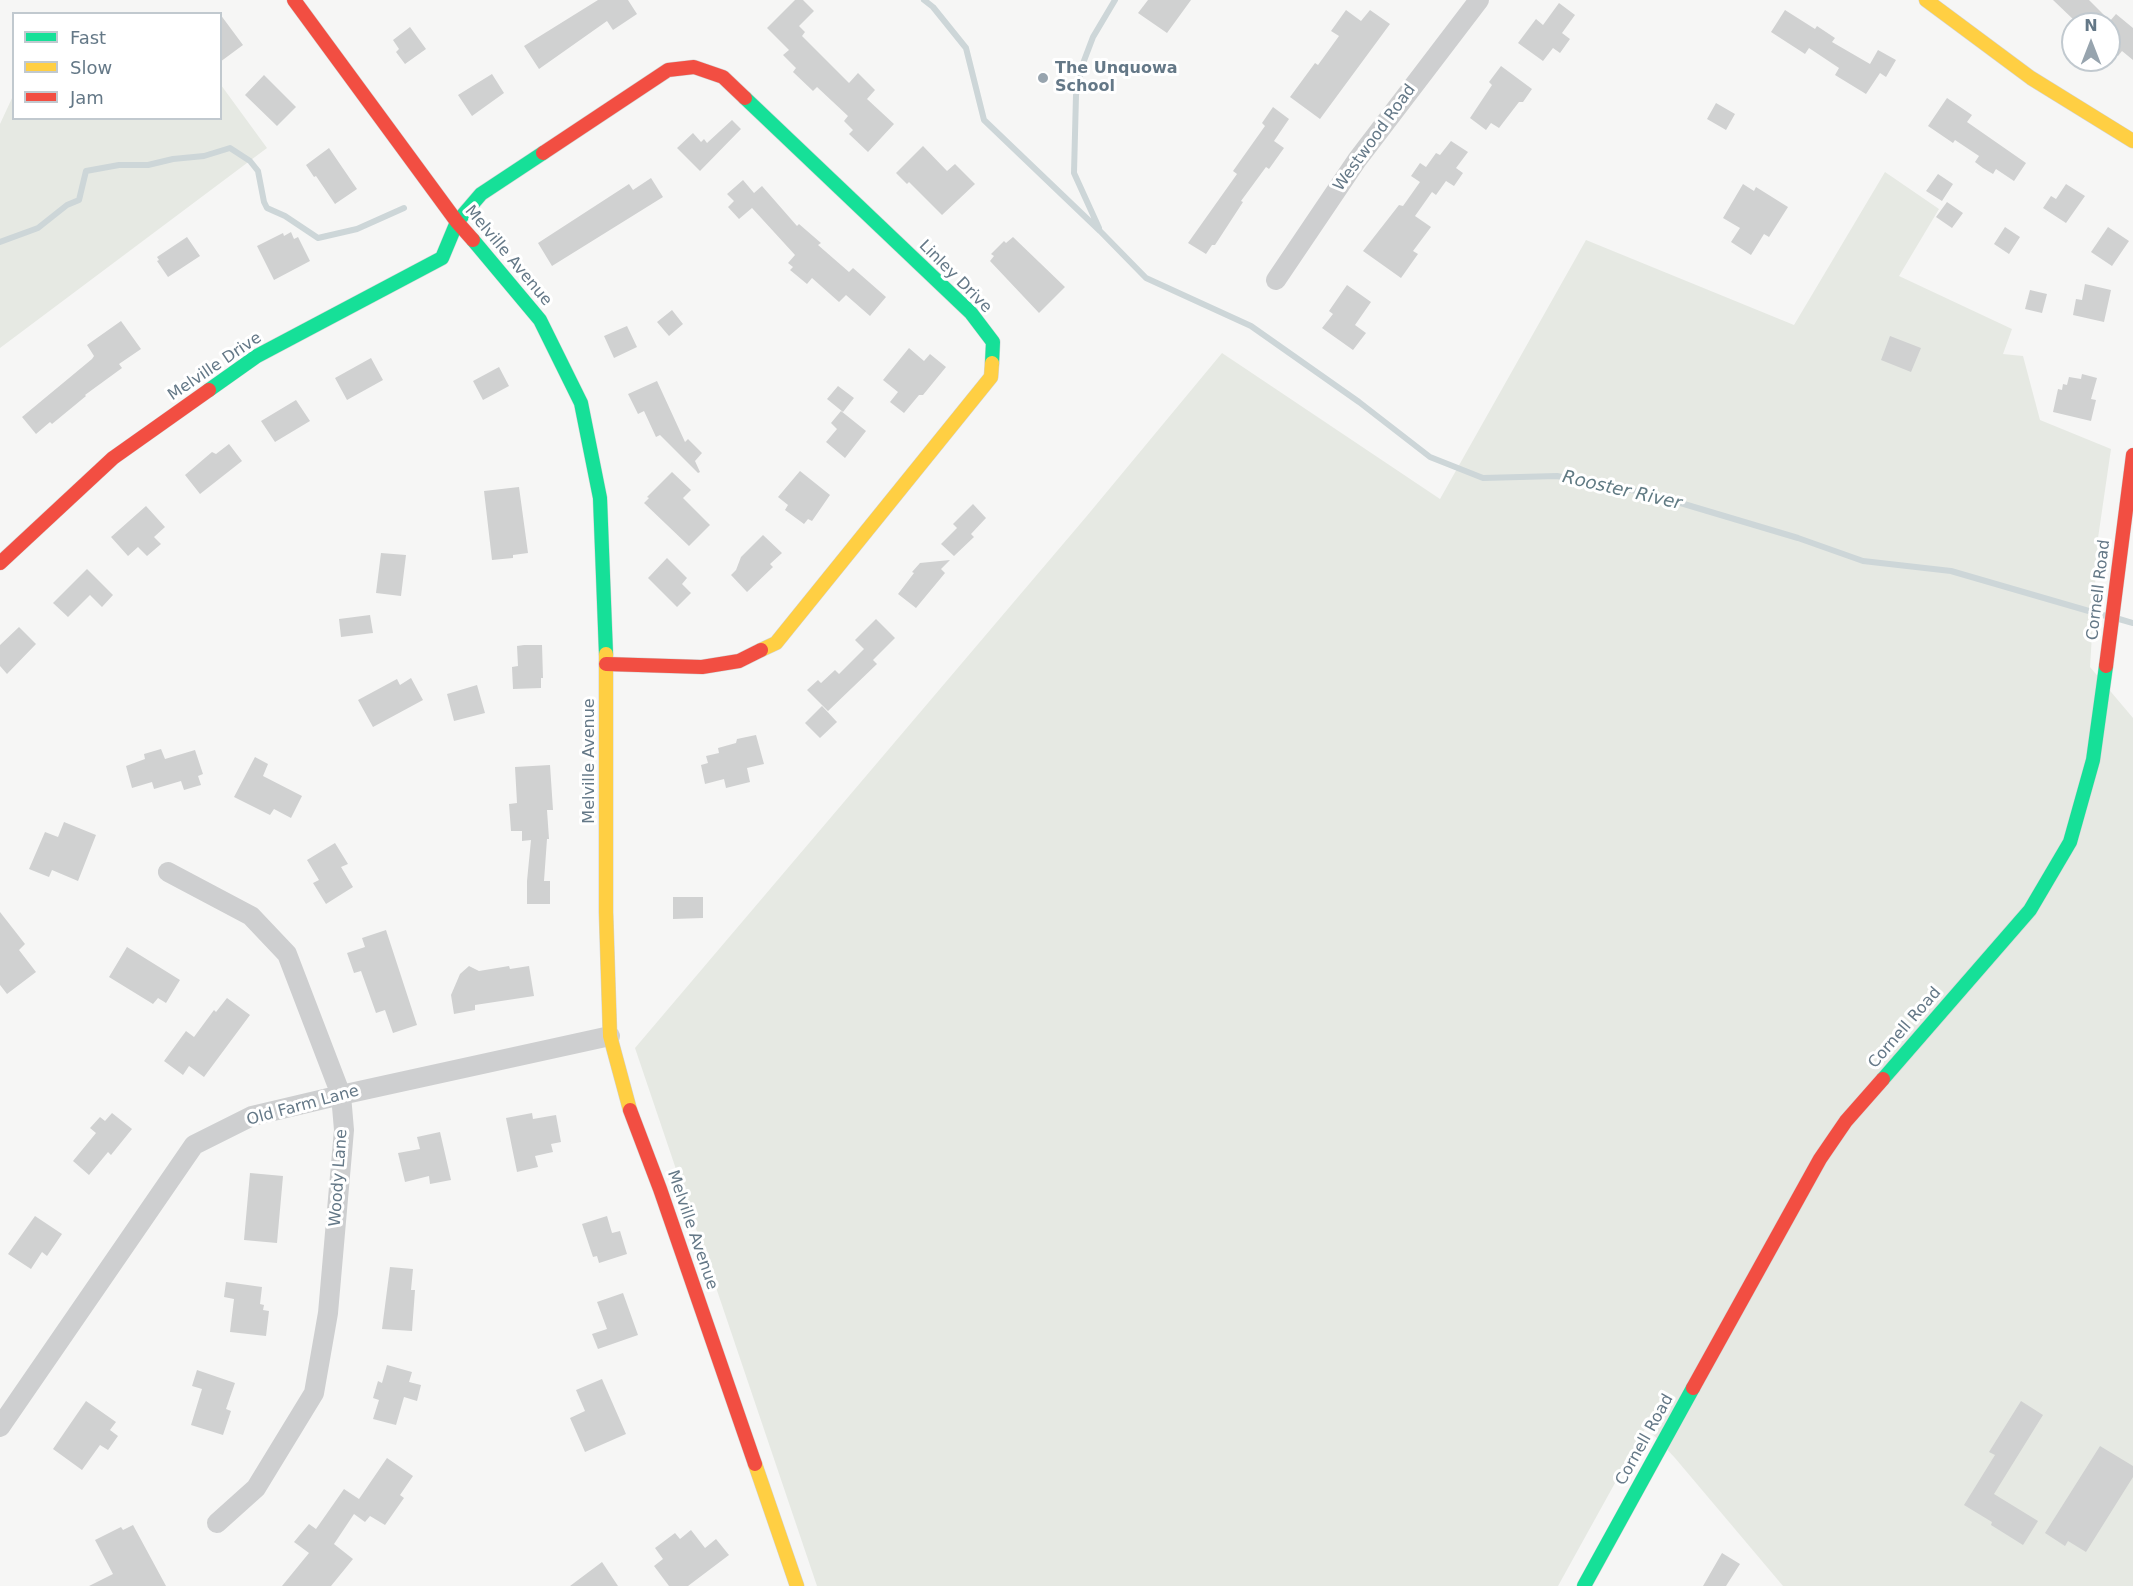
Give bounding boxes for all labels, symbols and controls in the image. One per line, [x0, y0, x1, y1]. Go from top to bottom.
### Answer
legend [12, 12, 222, 120]
north arrow [2061, 12, 2121, 72]
text: N [2084, 16, 2098, 35]
text: Fast [70, 27, 106, 48]
text: Slow [70, 57, 112, 78]
place label: The Unquowa School [1055, 59, 1178, 97]
marker: The Unquowa School [1036, 71, 1050, 85]
street label: Westwood Road [1330, 81, 1420, 195]
text: Jam [70, 87, 104, 108]
street label: Melville Avenue [460, 202, 556, 310]
street label: Linley Drive [915, 237, 995, 317]
street label: Melville Drive [165, 329, 265, 405]
water label: Rooster River [1560, 467, 1684, 515]
street label: Cornell Road [2083, 539, 2115, 641]
street label: Melville Avenue [580, 698, 600, 824]
street label: Cornell Road [1865, 983, 1945, 1073]
street label: Old Farm Lane [245, 1082, 361, 1130]
street label: Woody Lane [326, 1129, 352, 1227]
street label: Melville Avenue [663, 1168, 721, 1292]
street label: Cornell Road [1612, 1391, 1678, 1489]

